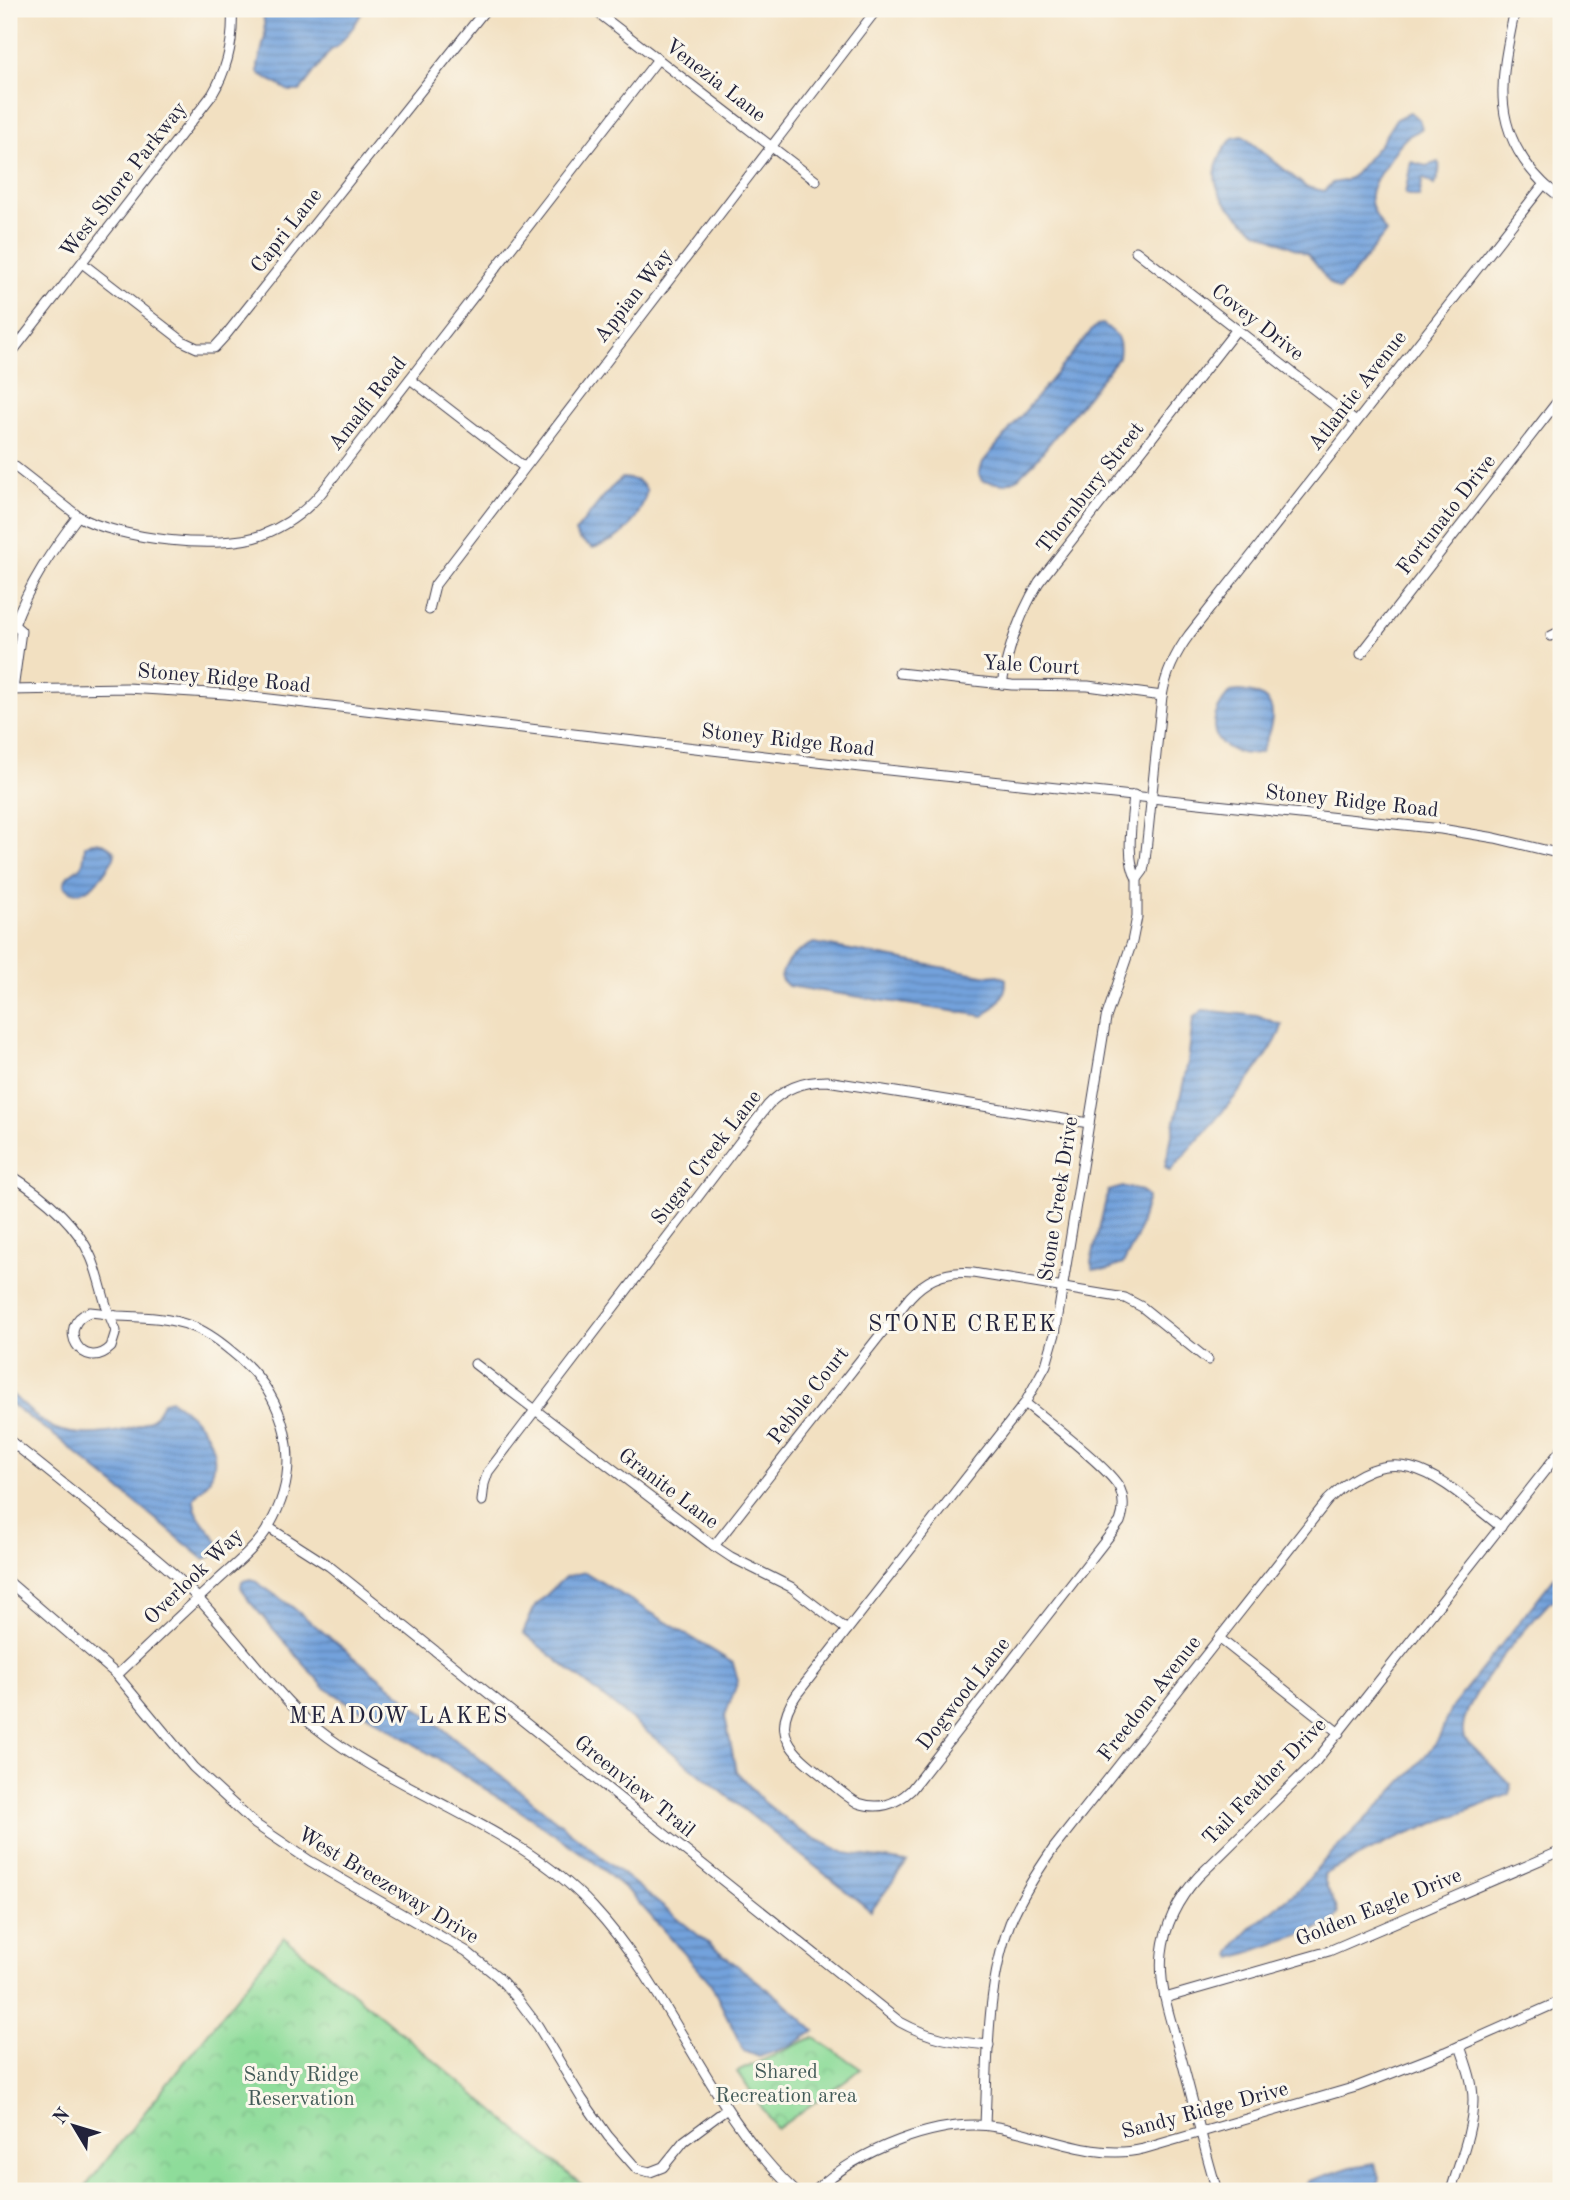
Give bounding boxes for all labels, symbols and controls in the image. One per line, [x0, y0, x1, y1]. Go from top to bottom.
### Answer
street label: Venezia Lane [661, 35, 769, 127]
street label: West Shore Parkway [57, 98, 191, 262]
street label: Capri Lane [248, 185, 326, 277]
street label: Appian Way [591, 245, 677, 347]
street label: Covey Drive [1207, 281, 1307, 365]
street label: Atlantic Avenue [1305, 327, 1411, 455]
street label: Amalfi Road [325, 353, 411, 455]
street label: Thornbury Street [1033, 418, 1149, 558]
street label: Fortunato Drive [1394, 451, 1500, 579]
street label: Yale Court [982, 653, 1080, 679]
street label: Stoney Ridge Road [136, 661, 312, 697]
street label: Stoney Ridge Road [700, 721, 876, 761]
street label: Stoney Ridge Road [1264, 782, 1440, 822]
street label: Sugar Creek Lane [648, 1087, 766, 1229]
street label: Stone Creek Drive [1036, 1115, 1082, 1283]
district label: STONE CREEK [868, 1313, 1058, 1336]
street label: Pebble Court [765, 1343, 853, 1449]
street label: Granite Lane [614, 1445, 722, 1533]
street label: Overlook Way [141, 1525, 247, 1629]
street label: Freedom Avenue [1095, 1632, 1205, 1766]
street label: Dogwood Lane [914, 1634, 1014, 1754]
district label: MEADOW LAKES [289, 1705, 509, 1728]
street label: Tail Feather Drive [1199, 1714, 1331, 1850]
street label: Greenview Trail [570, 1732, 699, 1842]
street label: West Breezeway Drive [294, 1824, 482, 1948]
street label: Golden Eagle Drive [1293, 1865, 1465, 1951]
park label: Shared Recreation area [715, 2062, 857, 2107]
park label: Sandy Ridge Reservation [243, 2065, 359, 2110]
street label: Sandy Ridge Drive [1119, 2079, 1291, 2143]
north arrow [38, 2092, 108, 2162]
text: N [51, 2105, 75, 2129]

